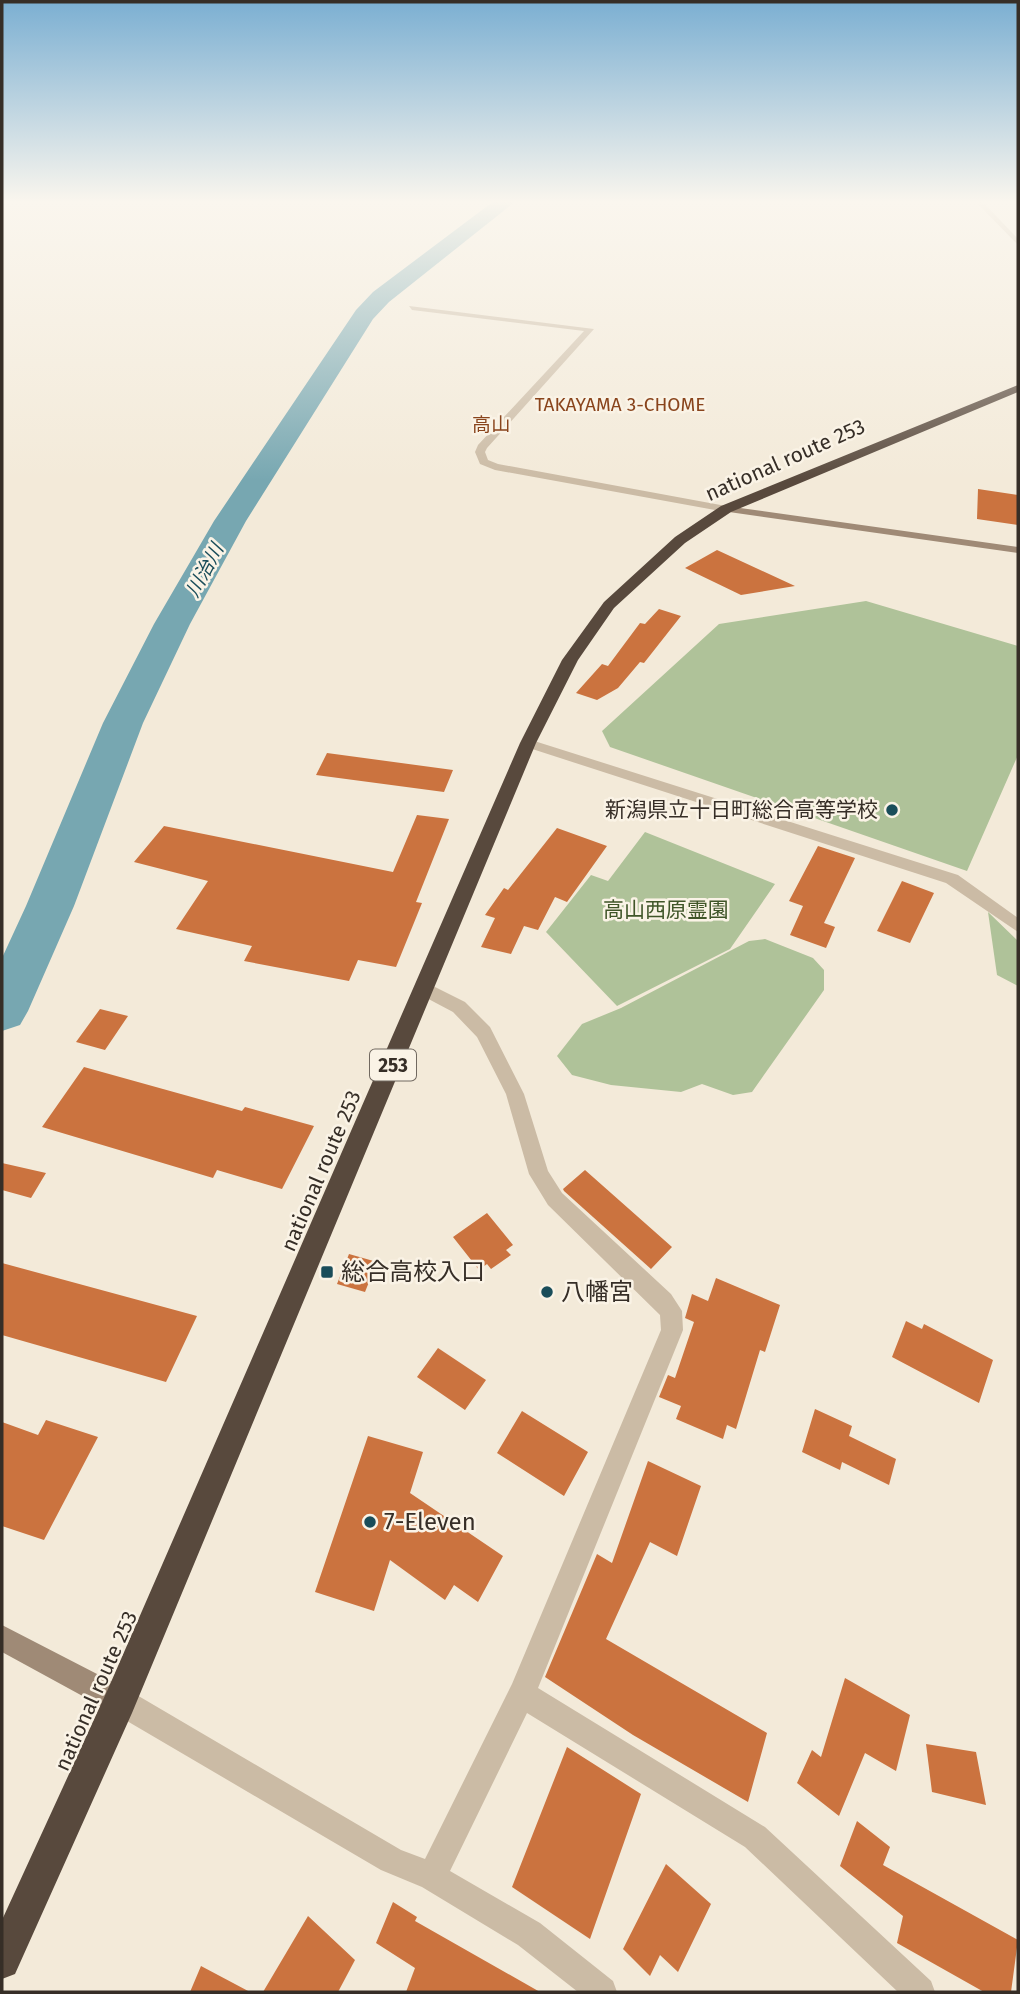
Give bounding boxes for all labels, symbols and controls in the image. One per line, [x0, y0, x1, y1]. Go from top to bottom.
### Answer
district label: TAKAYAMA 3-CHOME [535, 393, 705, 416]
district label: 高山 [472, 413, 510, 436]
street label: national route 253 [701, 413, 869, 507]
water label: 川治川 [181, 538, 229, 601]
place label: 新潟県立十日町総合高等学校 [605, 797, 878, 823]
marker: 新潟県立十日町総合高等学校 [884, 802, 900, 818]
park label: 高山西原霊園 [603, 897, 729, 923]
road number: 253 [370, 1050, 416, 1080]
street label: national route 253 [275, 1087, 367, 1255]
place label: 総合高校入口 [341, 1258, 485, 1286]
marker: 総合高校入口 [319, 1264, 335, 1280]
place label: 八幡宮 [561, 1278, 633, 1306]
marker: 八幡宮 [539, 1284, 555, 1300]
place label: 7-Eleven [384, 1508, 476, 1536]
marker: 7-Eleven [362, 1514, 378, 1530]
street label: national route 253 [49, 1607, 143, 1775]

